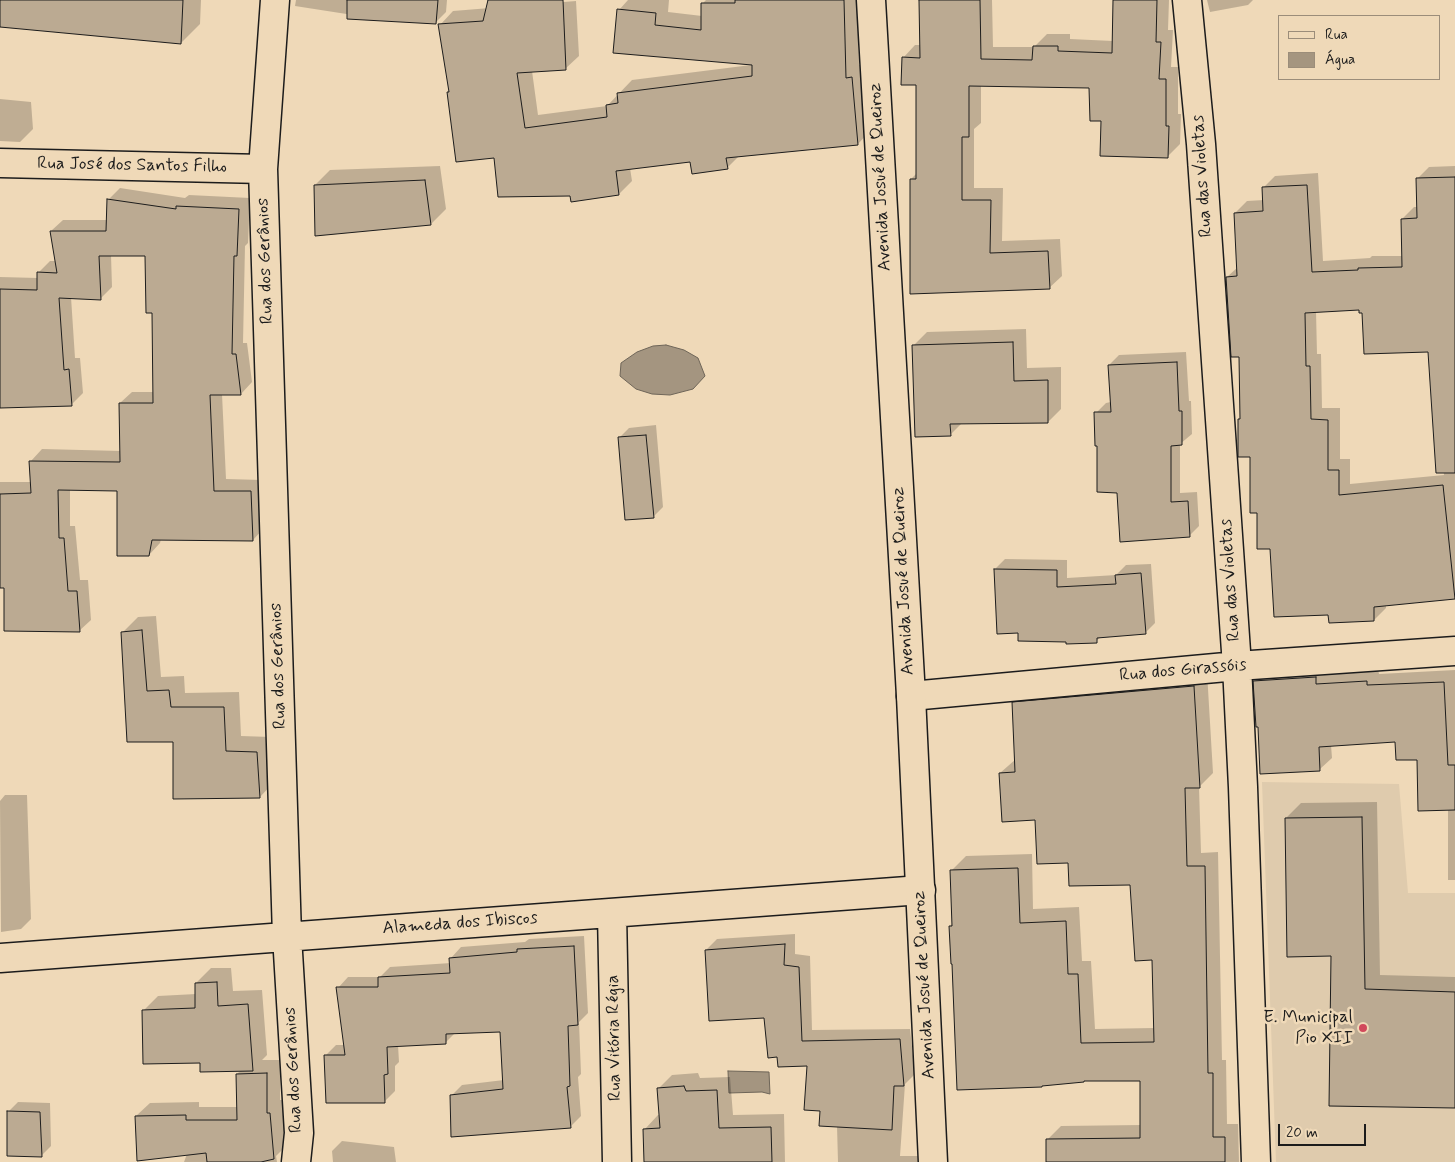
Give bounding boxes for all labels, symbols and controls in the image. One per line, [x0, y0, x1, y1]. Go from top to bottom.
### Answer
legend [1278, 15, 1440, 80]
text: Rua [1325, 25, 1348, 45]
text: Água [1325, 50, 1355, 70]
street label: Avenida Josué de Queiroz [865, 82, 897, 272]
street label: Rua das Violetas [1188, 114, 1218, 238]
street label: Rua José dos Santos Filho [37, 154, 227, 178]
street label: Rua dos Gerânios [253, 198, 279, 324]
street label: Avenida Josué de Queiroz [888, 486, 920, 676]
street label: Rua das Violetas [1216, 518, 1246, 642]
street label: Rua dos Gerânios [266, 603, 292, 729]
street label: Rua dos Girassóis [1119, 655, 1247, 687]
street label: Avenida Josué de Queiroz [909, 890, 941, 1080]
street label: Alameda dos Ibiscos [382, 908, 538, 940]
street label: Rua Vitória Régia [603, 975, 627, 1101]
street label: Rua dos Gerânios [280, 1006, 308, 1134]
place label: E. Municipal Pio XII [1263, 1007, 1353, 1050]
marker: E. Municipal Pio XII [1357, 1022, 1369, 1034]
scale bar [1280, 1114, 1368, 1146]
text: 20 m [1286, 1123, 1318, 1143]

